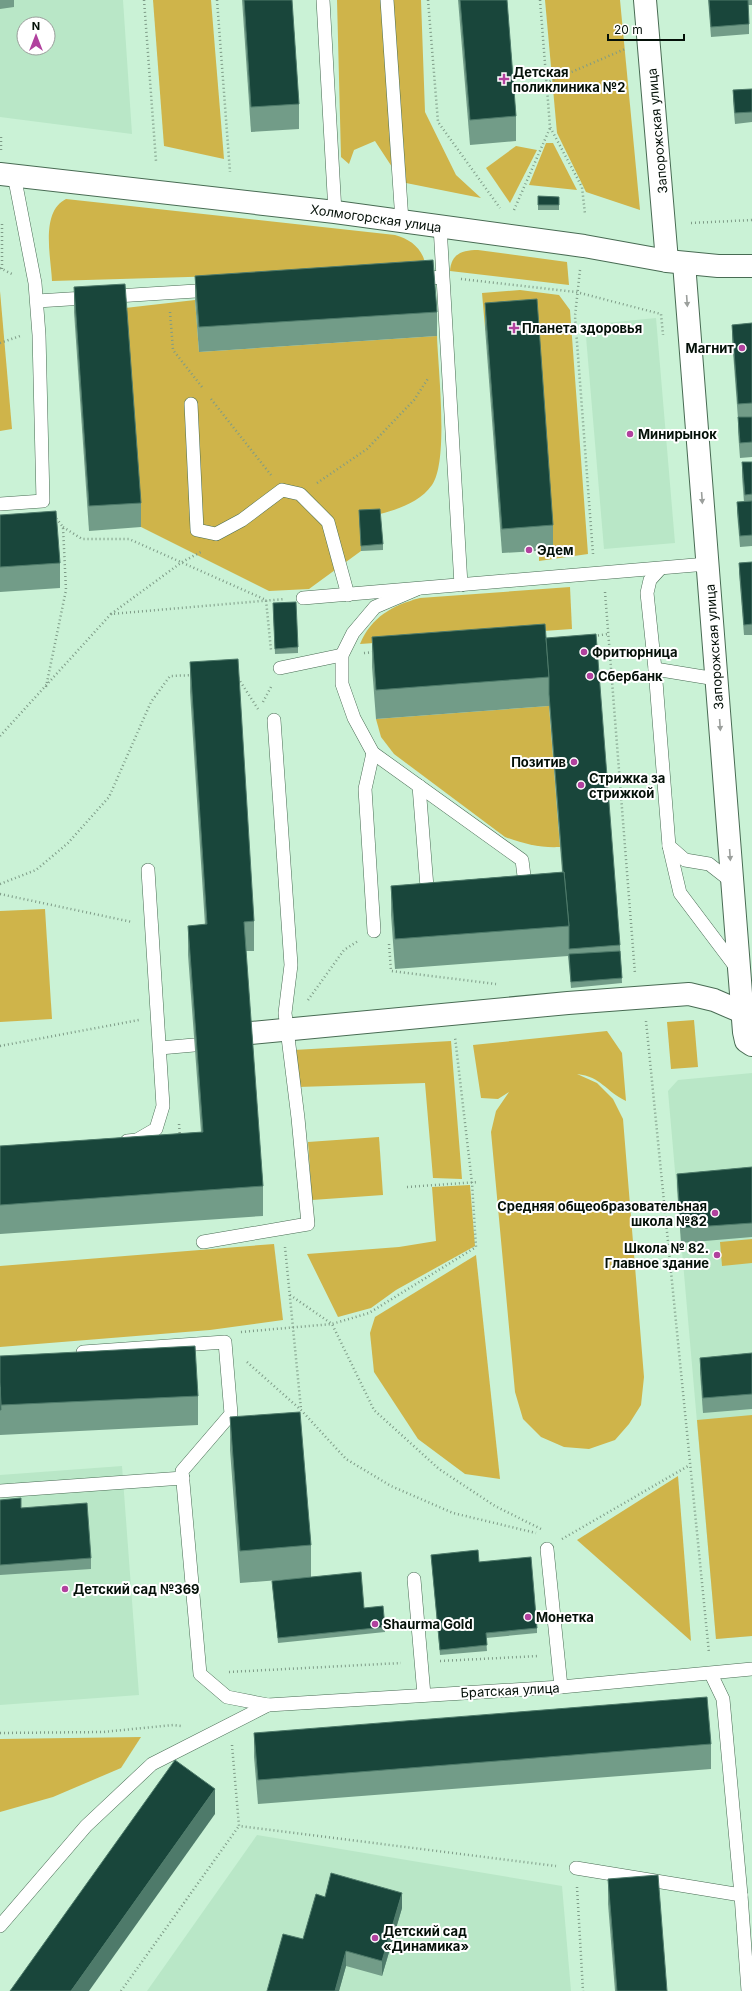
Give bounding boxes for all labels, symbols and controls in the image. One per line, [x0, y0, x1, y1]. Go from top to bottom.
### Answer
north arrow [16, 16, 56, 56]
scale bar [608, 16, 684, 42]
text: N [32, 19, 40, 33]
text: 20 m [614, 22, 643, 37]
place label: Детская поликлиника №2 [513, 64, 625, 95]
street label: Запорожская улица [644, 68, 670, 194]
marker: Детская поликлиника №2 [498, 73, 510, 85]
street label: Холмогорская улица [309, 201, 443, 235]
one-way arrow [683, 295, 690, 307]
place label: Планета здоровья [522, 320, 642, 336]
marker: Планета здоровья [509, 323, 519, 333]
place label: Магнит [686, 340, 734, 356]
marker: Магнит [737, 343, 747, 353]
place label: Минирынок [638, 426, 717, 442]
marker: Минирынок [625, 429, 635, 439]
one-way arrow [699, 492, 706, 504]
place label: Эдем [537, 542, 574, 558]
marker: Эдем [524, 545, 534, 555]
street label: Запорожская улица [702, 584, 726, 710]
place label: Фритюрница [592, 644, 678, 660]
marker: Фритюрница [579, 647, 589, 657]
place label: Сбербанк [598, 668, 663, 684]
marker: Сбербанк [585, 671, 595, 681]
one-way arrow [716, 719, 723, 731]
place label: Позитив [511, 754, 567, 770]
marker: Позитив [569, 757, 579, 767]
place label: Стрижка за стрижкой [589, 770, 665, 801]
marker: Стрижка за стрижкой [576, 780, 586, 790]
one-way arrow [726, 849, 733, 861]
place label: Средняя общеобразовательная школа №82 [497, 1198, 707, 1229]
marker: Средняя общеобразовательная школа №82 [710, 1208, 720, 1218]
place label: Школа № 82. Главное здание [605, 1240, 709, 1271]
marker: Школа № 82. Главное здание [712, 1250, 722, 1260]
place label: Детский сад №369 [73, 1581, 200, 1597]
marker: Детский сад №369 [60, 1584, 70, 1594]
place label: Монетка [536, 1609, 594, 1625]
marker: Монетка [523, 1612, 533, 1622]
place label: Shaurma Gold [383, 1616, 473, 1632]
marker: Shaurma Gold [370, 1619, 380, 1629]
street label: Братская улица [460, 1679, 560, 1701]
place label: Детский сад «Динамика» [383, 1923, 469, 1954]
marker: Детский сад «Динамика» [370, 1933, 380, 1943]

